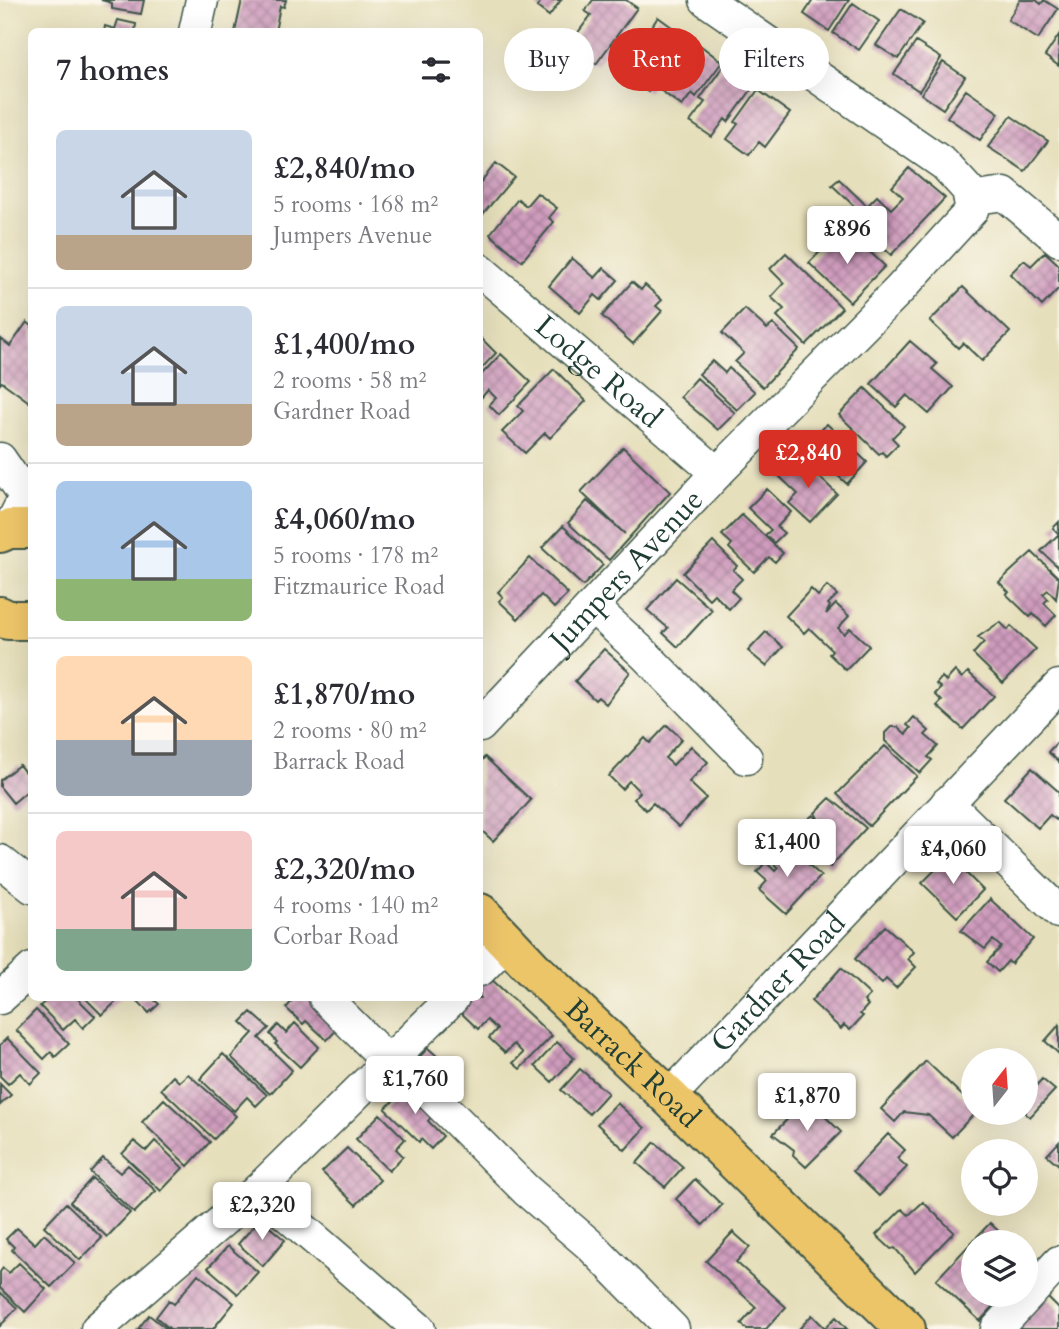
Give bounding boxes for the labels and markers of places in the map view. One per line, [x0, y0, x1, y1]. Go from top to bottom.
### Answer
pin: £896 [806, 206, 888, 266]
pin: £2,840 [751, 430, 865, 490]
pin: £1,400 [730, 820, 844, 879]
pin: £4,060 [896, 826, 1010, 886]
pin: £1,760 [358, 1056, 472, 1116]
pin: £1,870 [750, 1074, 864, 1133]
pin: £2,320 [205, 1182, 319, 1242]

